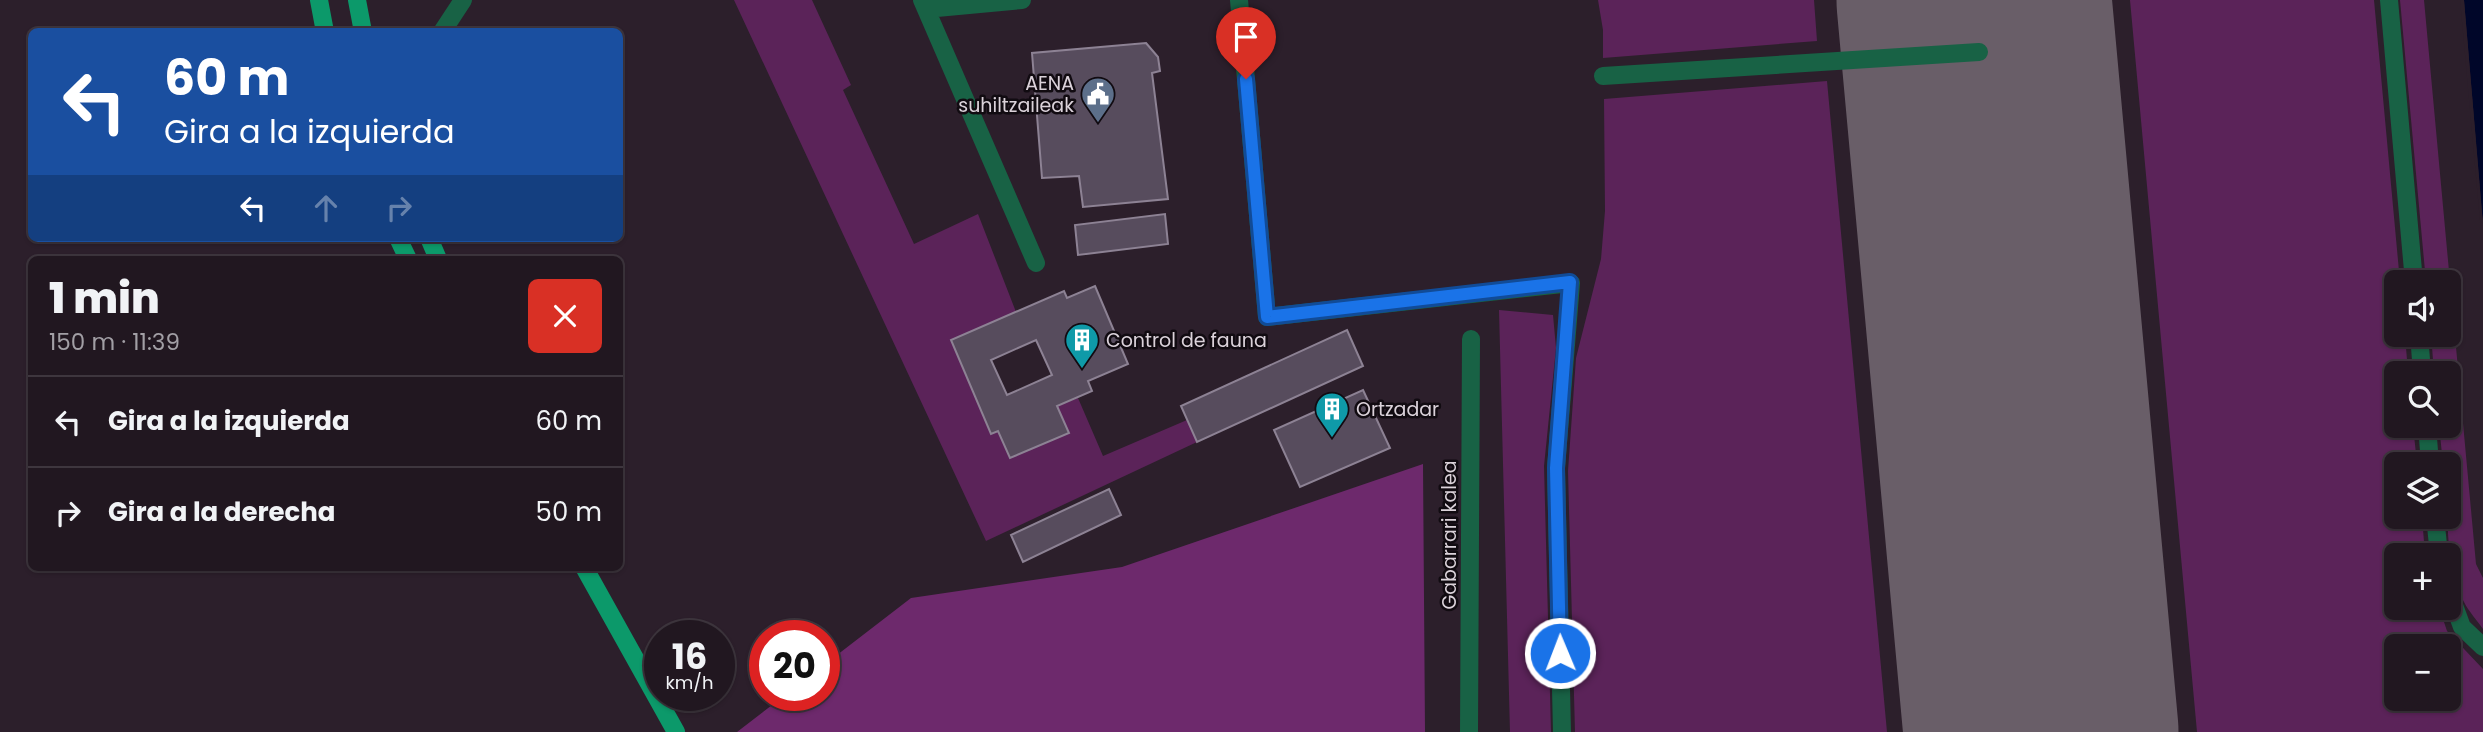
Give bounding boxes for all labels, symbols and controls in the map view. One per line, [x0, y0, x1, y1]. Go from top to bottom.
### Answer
pin [1216, 7, 1276, 79]
icon: arrive [1227, 18, 1265, 56]
text: 60 m [164, 44, 289, 112]
icon: left [49, 56, 140, 147]
place label: AENA suhiltzaileak [958, 70, 1074, 119]
public building icon: AENA suhiltzaileak [1079, 75, 1117, 124]
text: Gira a la izquierda [164, 109, 455, 154]
icon: left [234, 189, 272, 227]
icon: ahead [307, 189, 345, 227]
icon: right [380, 189, 418, 227]
text: 1 min [49, 269, 160, 328]
map controls [2384, 270, 2461, 711]
button: sound [2384, 270, 2461, 347]
button: close [528, 279, 602, 353]
building icon: Control de fauna [1063, 321, 1101, 370]
text: 150 m · 11:39 [49, 326, 180, 358]
place label: Control de fauna [1106, 327, 1267, 354]
button: search [2384, 361, 2461, 438]
building icon: Ortzadar [1313, 390, 1351, 439]
place label: Ortzadar [1356, 396, 1439, 423]
icon: left [49, 403, 87, 441]
text: Gira a la izquierda [108, 403, 350, 439]
text: 60 m [535, 403, 602, 439]
button: layers [2384, 452, 2461, 529]
street label: Gabarrari kalea [1436, 460, 1463, 610]
icon: right [49, 494, 87, 532]
text: Gira a la derecha [108, 494, 336, 530]
text: 50 m [536, 494, 602, 530]
button: + [2384, 543, 2461, 620]
position arrow [1523, 616, 1597, 690]
speed limit sign: 20 [749, 620, 840, 711]
text: 16 [672, 632, 707, 681]
button: − [2384, 634, 2461, 711]
text: km/h [666, 670, 713, 695]

